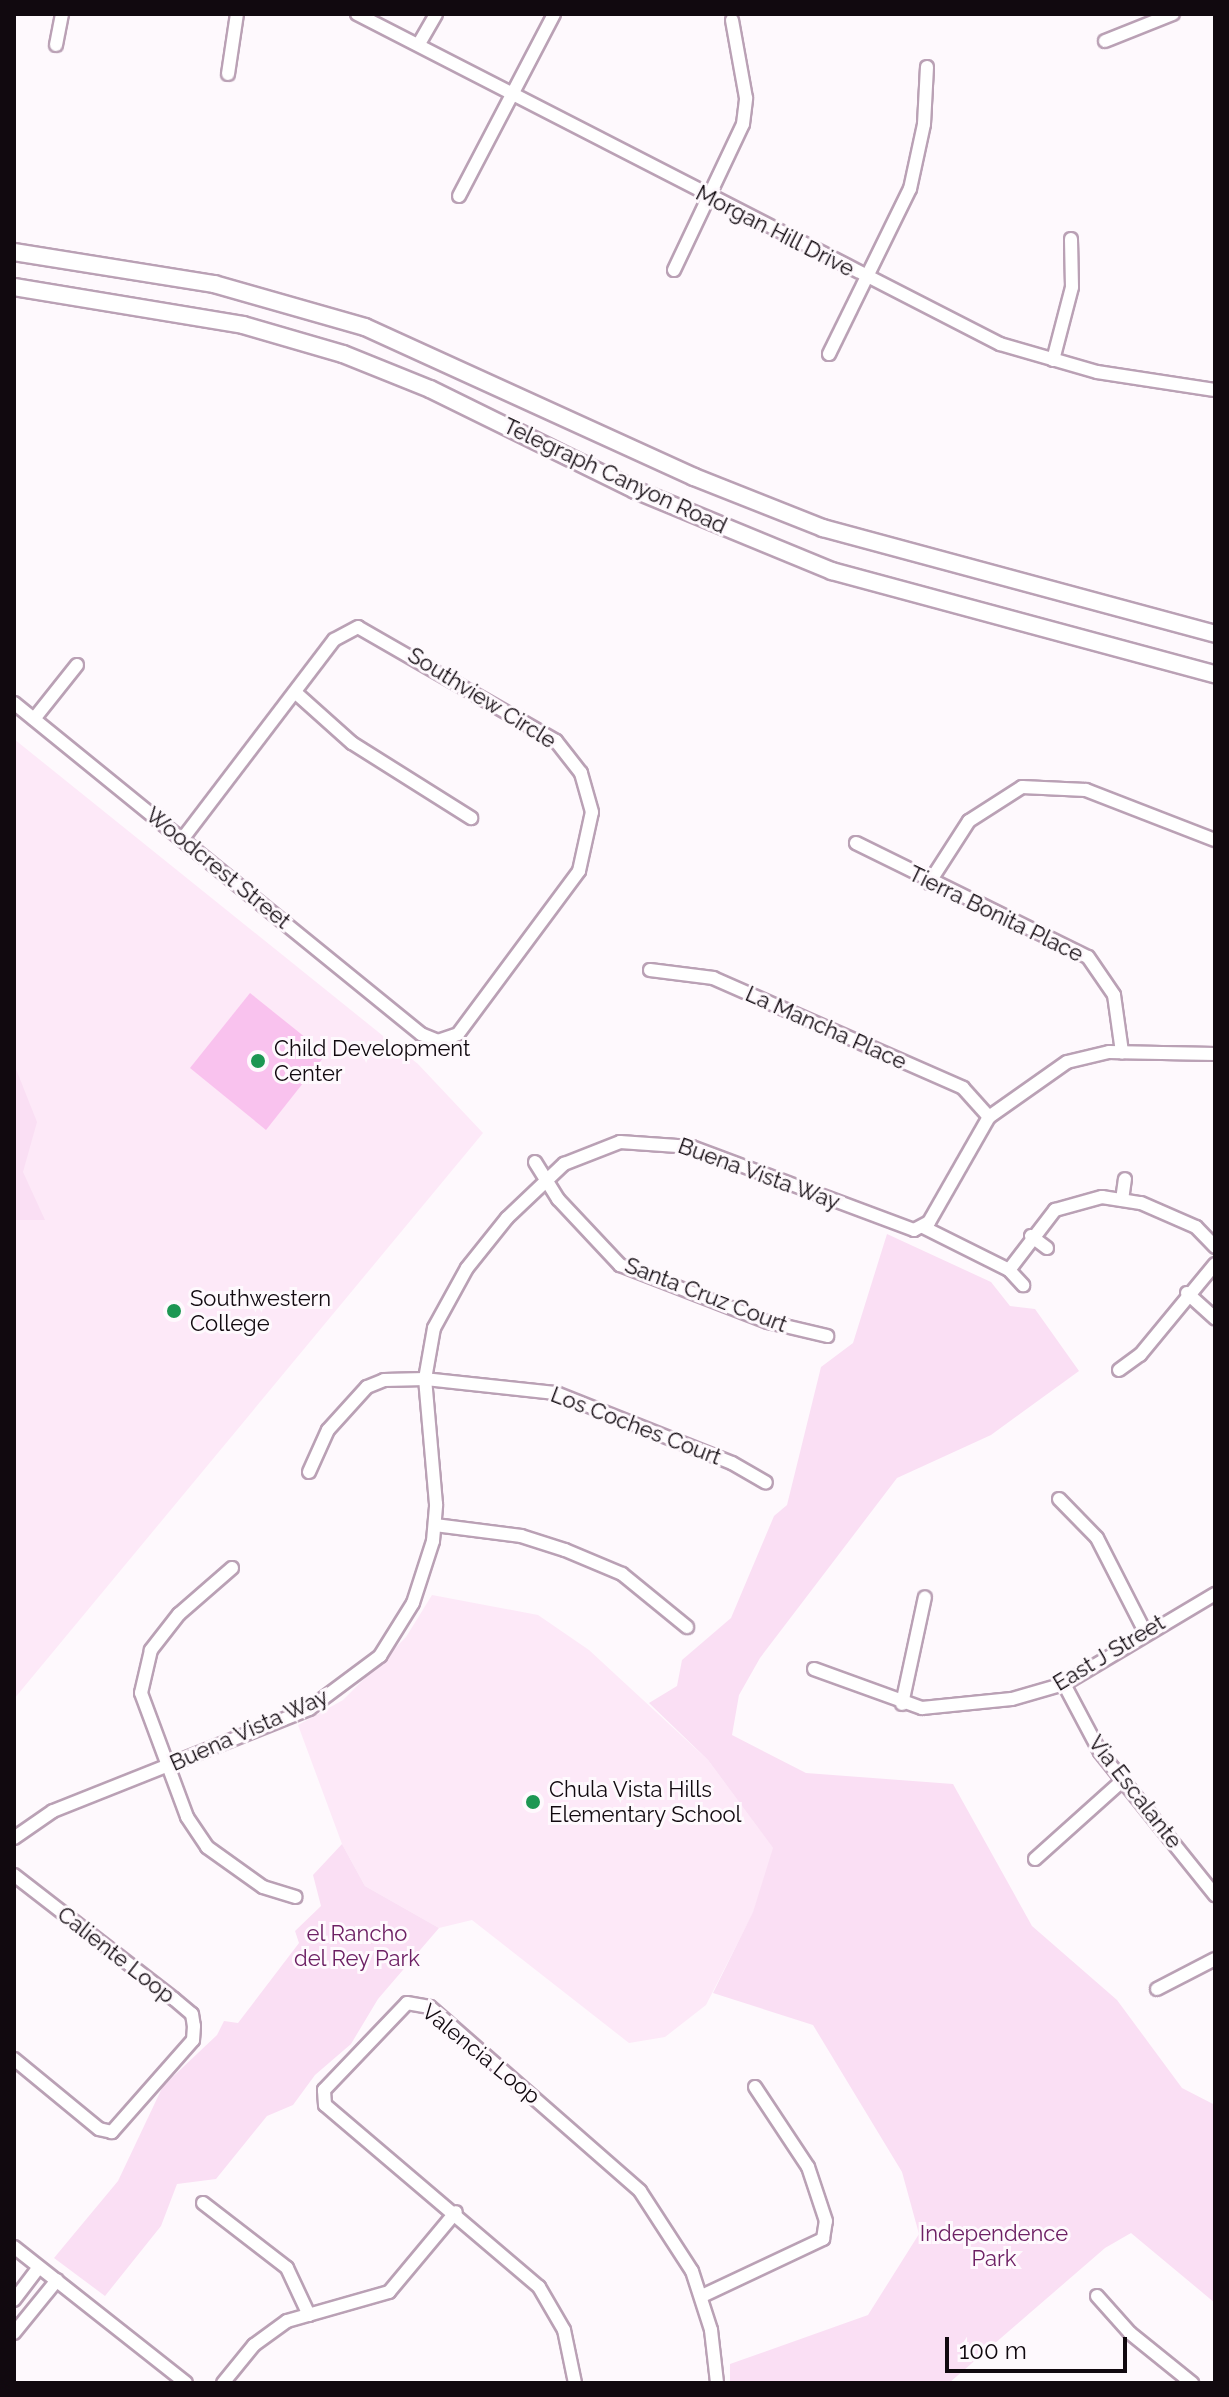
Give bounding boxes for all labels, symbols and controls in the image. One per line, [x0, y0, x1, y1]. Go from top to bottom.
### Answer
street label: Morgan Hill Drive [691, 180, 859, 282]
street label: Telegraph Canyon Road [499, 413, 731, 539]
street label: Southview Circle [403, 642, 561, 754]
street label: Woodcrest Street [140, 802, 296, 934]
street label: Tierra Bonita Place [904, 860, 1088, 968]
street label: La Mancha Place [741, 981, 911, 1075]
place label: Child Development Center [274, 1035, 470, 1086]
marker: Child Development Center [249, 1052, 267, 1070]
street label: Buena Vista Way [674, 1132, 844, 1216]
street label: Santa Cruz Court [621, 1252, 791, 1338]
place label: Southwestern College [190, 1285, 331, 1336]
marker: Southwestern College [165, 1302, 183, 1320]
street label: Los Coches Court [547, 1381, 725, 1471]
street label: East J Street [1048, 1609, 1170, 1697]
street label: Buena Vista Way [165, 1683, 333, 1777]
street label: Via Escalante [1083, 1730, 1187, 1854]
place label: Chula Vista Hills Elementary School [549, 1776, 742, 1828]
marker: Chula Vista Hills Elementary School [524, 1793, 542, 1811]
street label: Caliente Loop [52, 1901, 180, 2009]
park label: el Rancho del Rey Park [293, 1920, 421, 1972]
street label: Valencia Loop [417, 1998, 545, 2110]
park label: Independence Park [920, 2220, 1068, 2272]
scale bar [949, 2321, 1131, 2371]
text: 100 m [959, 2336, 1027, 2365]

